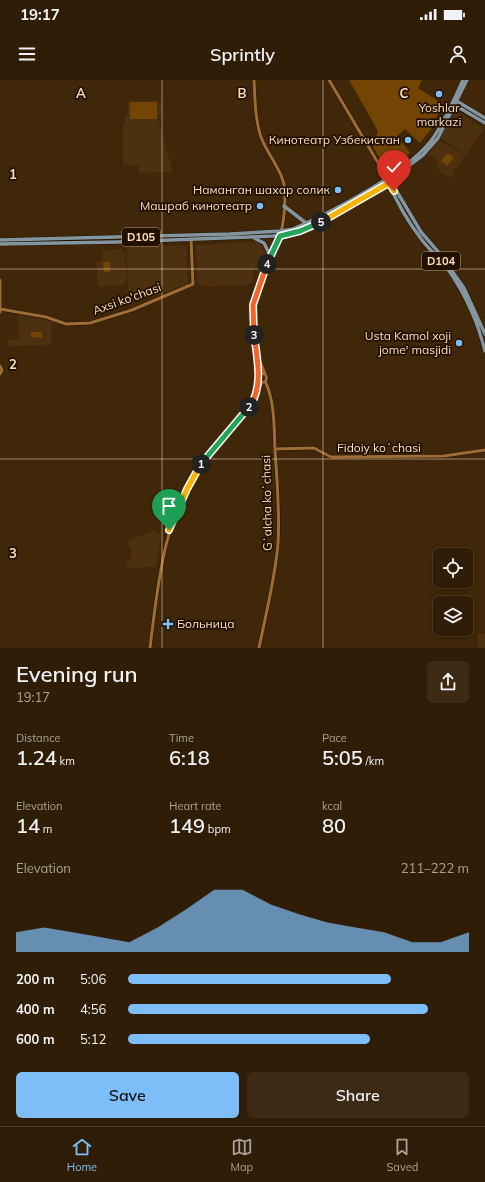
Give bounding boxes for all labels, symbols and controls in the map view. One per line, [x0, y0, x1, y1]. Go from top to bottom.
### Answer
text: 19:17 [20, 5, 60, 24]
icon: menu [16, 43, 38, 65]
text: Sprintly [210, 43, 275, 66]
icon: person [447, 43, 469, 65]
text: A [76, 85, 86, 101]
text: B [238, 85, 247, 101]
text: C [400, 85, 409, 101]
marker: Yoshlar markazi [434, 89, 444, 99]
place label: Yoshlar markazi [417, 100, 461, 129]
place label: Кинотеатр Узбекистан [269, 132, 400, 147]
marker: Кинотеатр Узбекистан [403, 135, 413, 145]
pin [377, 150, 411, 191]
icon: check [383, 156, 405, 178]
text: 1 [9, 166, 17, 182]
place label: Наманган шахар солик [193, 182, 331, 197]
marker: Наманган шахар солик [333, 185, 343, 195]
place label: Машраб кинотеатр [140, 198, 252, 213]
marker: Машраб кинотеатр [255, 201, 265, 211]
pin: 5 [311, 212, 331, 232]
text: 5 [318, 215, 324, 229]
road number: D105 [122, 228, 160, 246]
road number: D104 [422, 252, 460, 270]
pin: 4 [257, 254, 277, 274]
text: 4 [264, 257, 270, 271]
street label: Axsi ko'chasi [91, 279, 163, 318]
pin: 3 [244, 325, 264, 345]
text: 3 [251, 328, 257, 342]
place label: Usta Kamol xoji jome' masjidi [365, 328, 451, 357]
marker: Usta Kamol xoji jome' masjidi [454, 338, 464, 348]
text: 2 [9, 356, 17, 372]
pin: 2 [239, 397, 259, 417]
text: 2 [246, 400, 252, 414]
street label: Fidoiy koʻchasi [337, 440, 421, 455]
pin: 1 [191, 454, 211, 474]
street label: Gʻalcha koʻchasi [258, 455, 275, 551]
text: 1 [198, 457, 204, 471]
pin [152, 489, 186, 530]
icon: arrive [158, 495, 180, 517]
text: 3 [9, 545, 17, 561]
map controls [433, 548, 473, 636]
button: locate [433, 548, 473, 588]
button: layers [433, 596, 473, 636]
place label: Больница [177, 616, 235, 631]
marker: Больница [162, 618, 174, 630]
text: Evening run [16, 660, 138, 688]
button: share [427, 661, 469, 703]
text: 19:17 [16, 689, 50, 705]
text: Distance [16, 731, 60, 745]
text: Time [169, 731, 194, 745]
text: Pace [322, 731, 347, 745]
text: 1.24 [16, 745, 57, 770]
text: 6:18 [169, 745, 210, 770]
text: 5:05 [322, 745, 363, 770]
text: km [57, 754, 75, 768]
text: /km [363, 754, 384, 768]
text: Elevation [16, 799, 63, 813]
text: Heart rate [169, 799, 221, 813]
text: kcal [322, 799, 342, 813]
text: 14 [16, 813, 40, 838]
text: 149 [169, 813, 205, 838]
text: 80 [322, 813, 346, 838]
text: m [40, 822, 53, 836]
text: bpm [205, 822, 231, 836]
text: Elevation [16, 860, 71, 876]
text: 211–222 m [401, 860, 469, 876]
text: 200 m [16, 971, 55, 987]
text: 5:06 [80, 971, 106, 987]
text: 400 m [16, 1001, 55, 1017]
text: 4:56 [80, 1001, 106, 1017]
text: 600 m [16, 1031, 55, 1047]
text: 5:12 [80, 1031, 106, 1047]
button: Save [16, 1072, 239, 1118]
button: Share [247, 1072, 469, 1118]
tab: Home [67, 1136, 97, 1174]
tab: Map [230, 1136, 253, 1174]
tab: Saved [387, 1136, 418, 1174]

